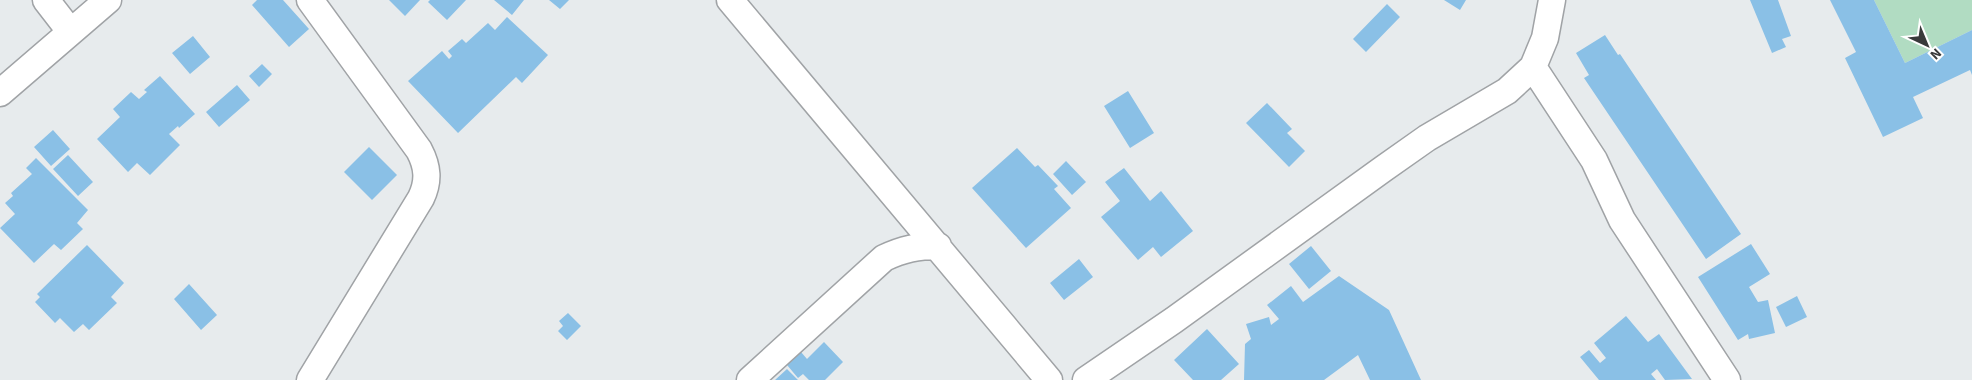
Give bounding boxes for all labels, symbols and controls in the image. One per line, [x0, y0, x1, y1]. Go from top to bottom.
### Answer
north arrow [1902, 20, 1952, 70]
text: N [1925, 43, 1946, 64]

